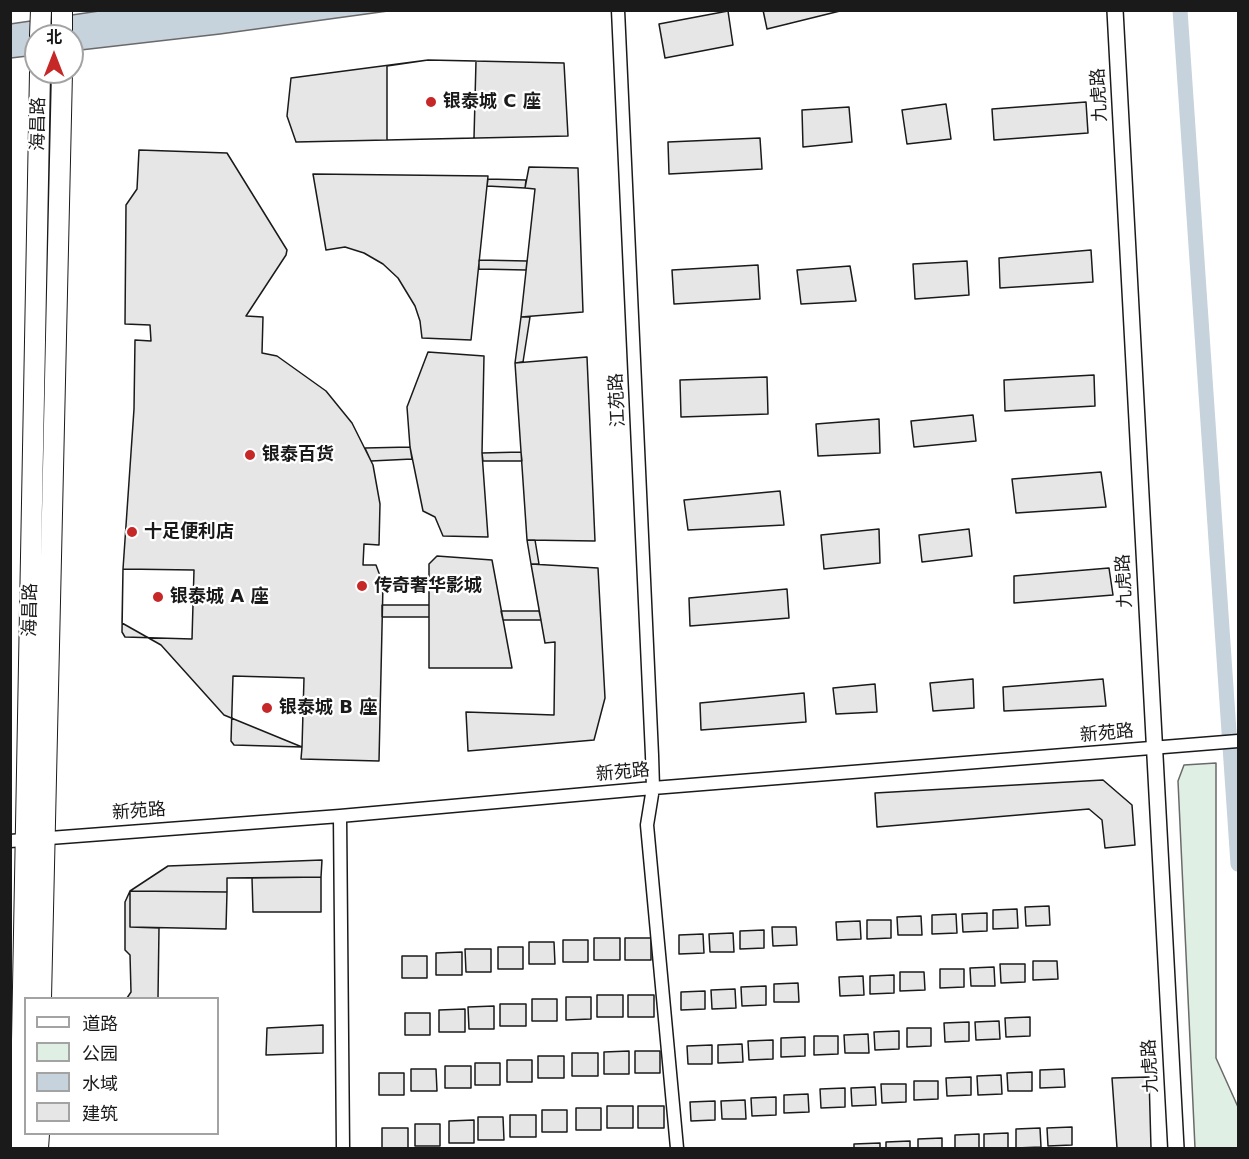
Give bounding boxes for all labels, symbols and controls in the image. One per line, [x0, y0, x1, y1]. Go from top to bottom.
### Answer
north arrow [24, 24, 84, 84]
text: 北 [46, 28, 62, 47]
street label: 九虎路 [1088, 67, 1112, 123]
place label: 银泰城 C 座 [443, 91, 541, 113]
marker: 银泰城 C 座 [424, 95, 438, 109]
street label: 海昌路 [28, 97, 50, 151]
street label: 江苑路 [606, 372, 630, 428]
place label: 银泰百货 [262, 444, 334, 466]
marker: 银泰百货 [243, 448, 257, 462]
place label: 十足便利店 [144, 521, 234, 543]
marker: 十足便利店 [125, 525, 139, 539]
street label: 九虎路 [1113, 553, 1137, 609]
place label: 传奇奢华影城 [374, 575, 482, 597]
marker: 传奇奢华影城 [355, 579, 369, 593]
street label: 海昌路 [20, 583, 42, 637]
place label: 银泰城 A 座 [170, 586, 268, 608]
marker: 银泰城 A 座 [151, 590, 165, 604]
place label: 银泰城 B 座 [279, 697, 377, 719]
marker: 银泰城 B 座 [260, 701, 274, 715]
street label: 新苑路 [1079, 721, 1135, 747]
street label: 新苑路 [595, 760, 651, 786]
street label: 新苑路 [111, 799, 167, 825]
legend [24, 997, 219, 1135]
text: 道路 [82, 1013, 118, 1034]
street label: 九虎路 [1139, 1038, 1163, 1094]
text: 公园 [82, 1043, 118, 1064]
text: 水域 [82, 1073, 118, 1094]
text: 建筑 [82, 1103, 118, 1124]

